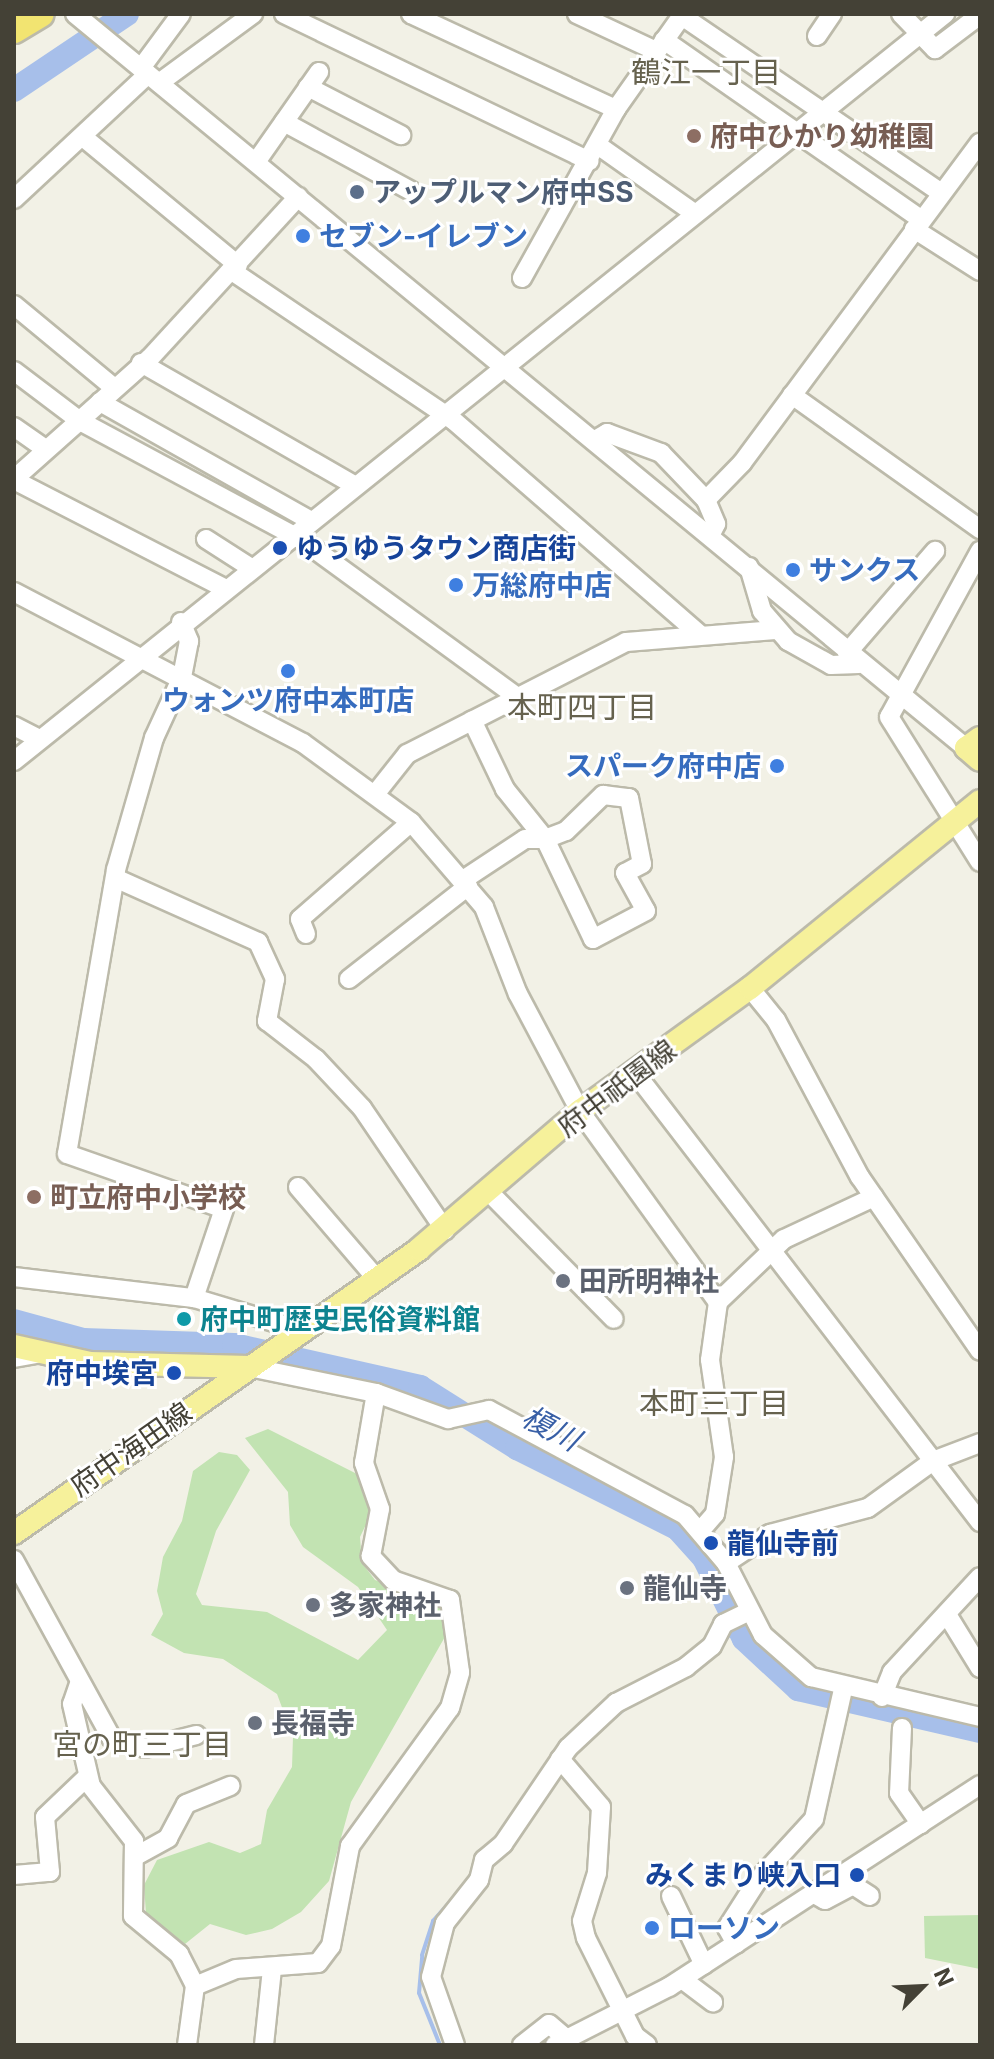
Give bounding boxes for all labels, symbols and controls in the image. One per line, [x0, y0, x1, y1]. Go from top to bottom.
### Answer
district label: 鶴江一丁目 [631, 54, 781, 90]
place label: 府中ひかり幼稚園 [710, 119, 934, 153]
marker: 府中ひかり幼稚園 [685, 127, 703, 145]
place label: アップルマン府中SS [373, 175, 634, 209]
marker: アップルマン府中SS [348, 183, 366, 201]
place label: セブン-イレブン [319, 219, 528, 253]
marker: セブン-イレブン [294, 227, 312, 245]
place label: ゆうゆうタウン商店街 [296, 531, 576, 565]
marker: ゆうゆうタウン商店街 [271, 539, 289, 557]
place label: サンクス [809, 553, 921, 587]
marker: サンクス [784, 561, 802, 579]
place label: 万総府中店 [472, 568, 612, 602]
marker: 万総府中店 [447, 576, 465, 594]
marker: ウォンツ府中本町店 [279, 662, 297, 680]
place label: ウォンツ府中本町店 [162, 683, 414, 717]
district label: 本町四丁目 [507, 689, 657, 725]
place label: スパーク府中店 [565, 749, 761, 783]
marker: スパーク府中店 [768, 757, 786, 775]
street label: 府中祇園線 [551, 1032, 683, 1144]
place label: 町立府中小学校 [50, 1180, 246, 1214]
marker: 町立府中小学校 [25, 1188, 43, 1206]
place label: 田所明神社 [579, 1264, 719, 1298]
marker: 田所明神社 [554, 1272, 572, 1290]
place label: 府中町歴史民俗資料館 [200, 1302, 480, 1336]
marker: 府中町歴史民俗資料館 [175, 1310, 193, 1328]
place label: 府中埃宮 [46, 1356, 158, 1390]
marker: 府中埃宮 [165, 1364, 183, 1382]
district label: 本町三丁目 [639, 1385, 789, 1421]
street label: 府中海田線 [64, 1395, 198, 1503]
water label: 榎川 [516, 1398, 586, 1458]
place label: 龍仙寺前 [727, 1526, 839, 1560]
marker: 龍仙寺前 [702, 1534, 720, 1552]
place label: 龍仙寺 [643, 1571, 727, 1605]
marker: 龍仙寺 [618, 1579, 636, 1597]
place label: 多家神社 [329, 1588, 441, 1622]
marker: 多家神社 [304, 1596, 322, 1614]
place label: 長福寺 [271, 1706, 355, 1740]
marker: 長福寺 [246, 1714, 264, 1732]
district label: 宮の町三丁目 [52, 1726, 232, 1762]
place label: みくまり峡入口 [645, 1858, 841, 1892]
marker: みくまり峡入口 [848, 1866, 866, 1884]
place label: ローソン [668, 1911, 780, 1945]
marker: ローソン [643, 1919, 661, 1937]
north arrow [882, 1947, 962, 2027]
text: N [929, 1964, 959, 1990]

